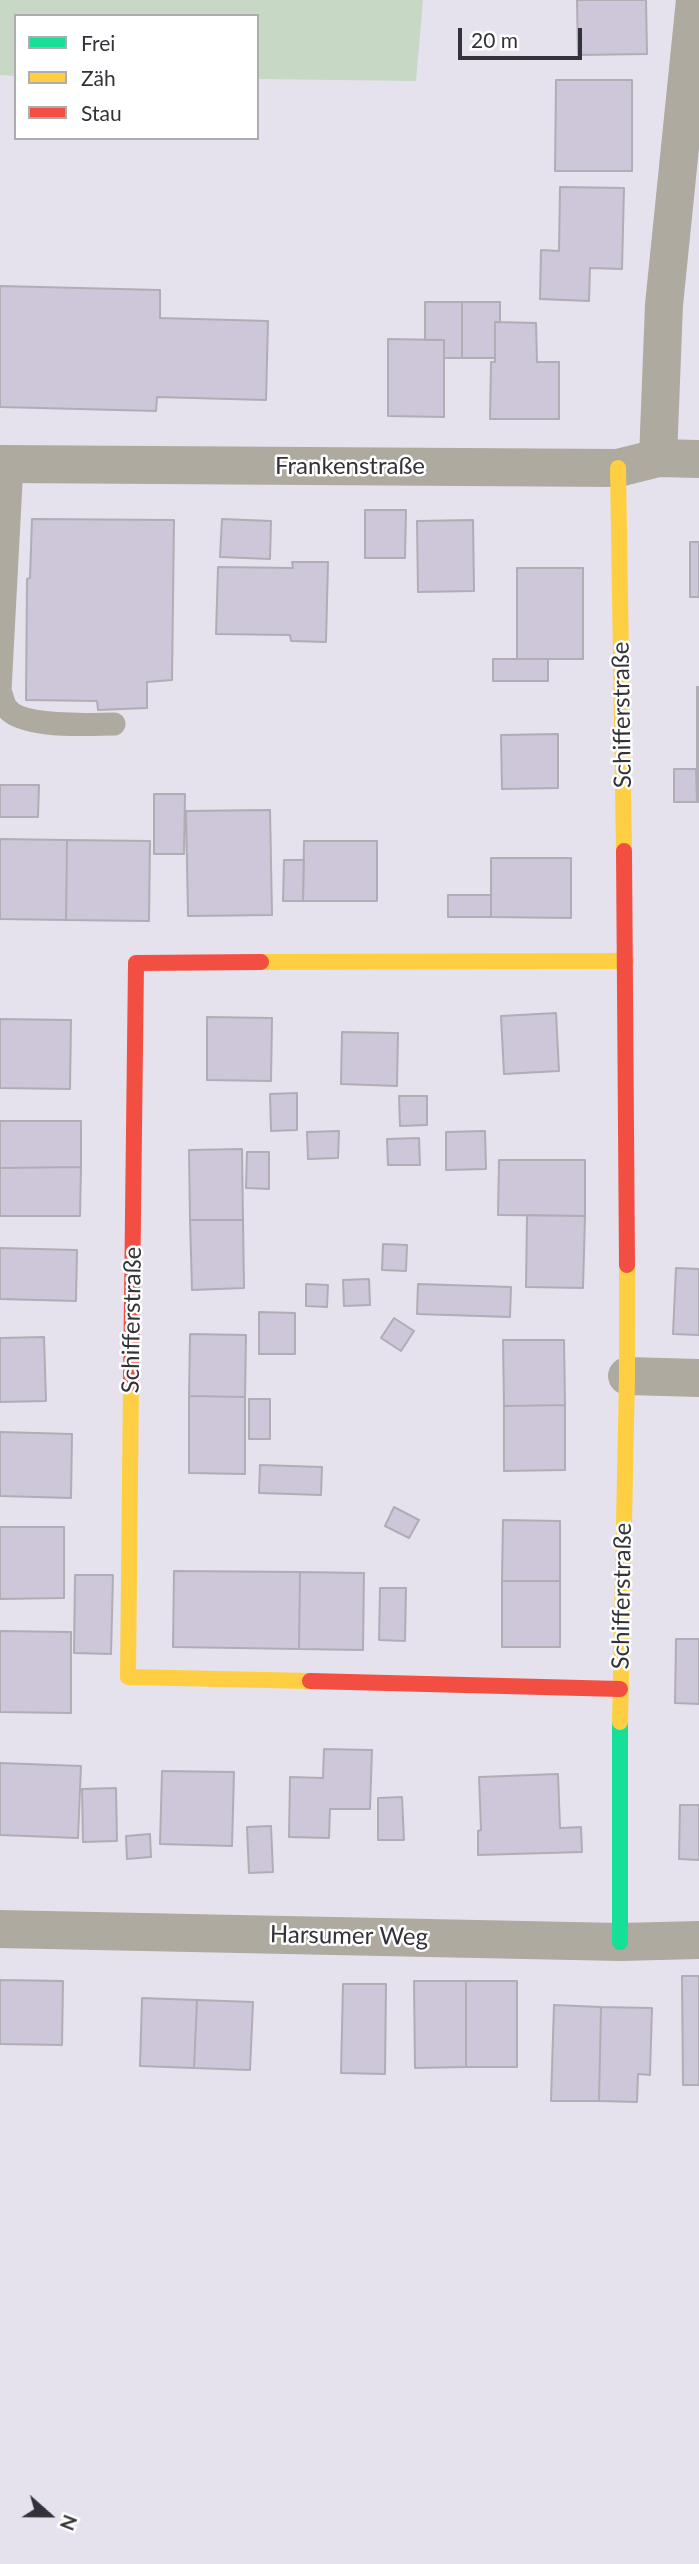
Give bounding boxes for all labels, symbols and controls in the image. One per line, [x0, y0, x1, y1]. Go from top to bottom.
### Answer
legend [14, 14, 259, 140]
scale bar [461, 14, 585, 58]
text: 20 m [471, 27, 518, 52]
text: Frei [81, 30, 115, 55]
text: Zäh [81, 65, 116, 90]
text: Stau [81, 100, 122, 125]
street label: Frankenstraße [275, 452, 425, 480]
street label: Schifferstraße [606, 641, 638, 789]
street label: Schifferstraße [116, 1246, 148, 1394]
street label: Schifferstraße [606, 1522, 638, 1670]
street label: Harsumer Weg [270, 1920, 428, 1952]
north arrow [14, 2480, 84, 2550]
text: N [56, 2512, 82, 2534]

